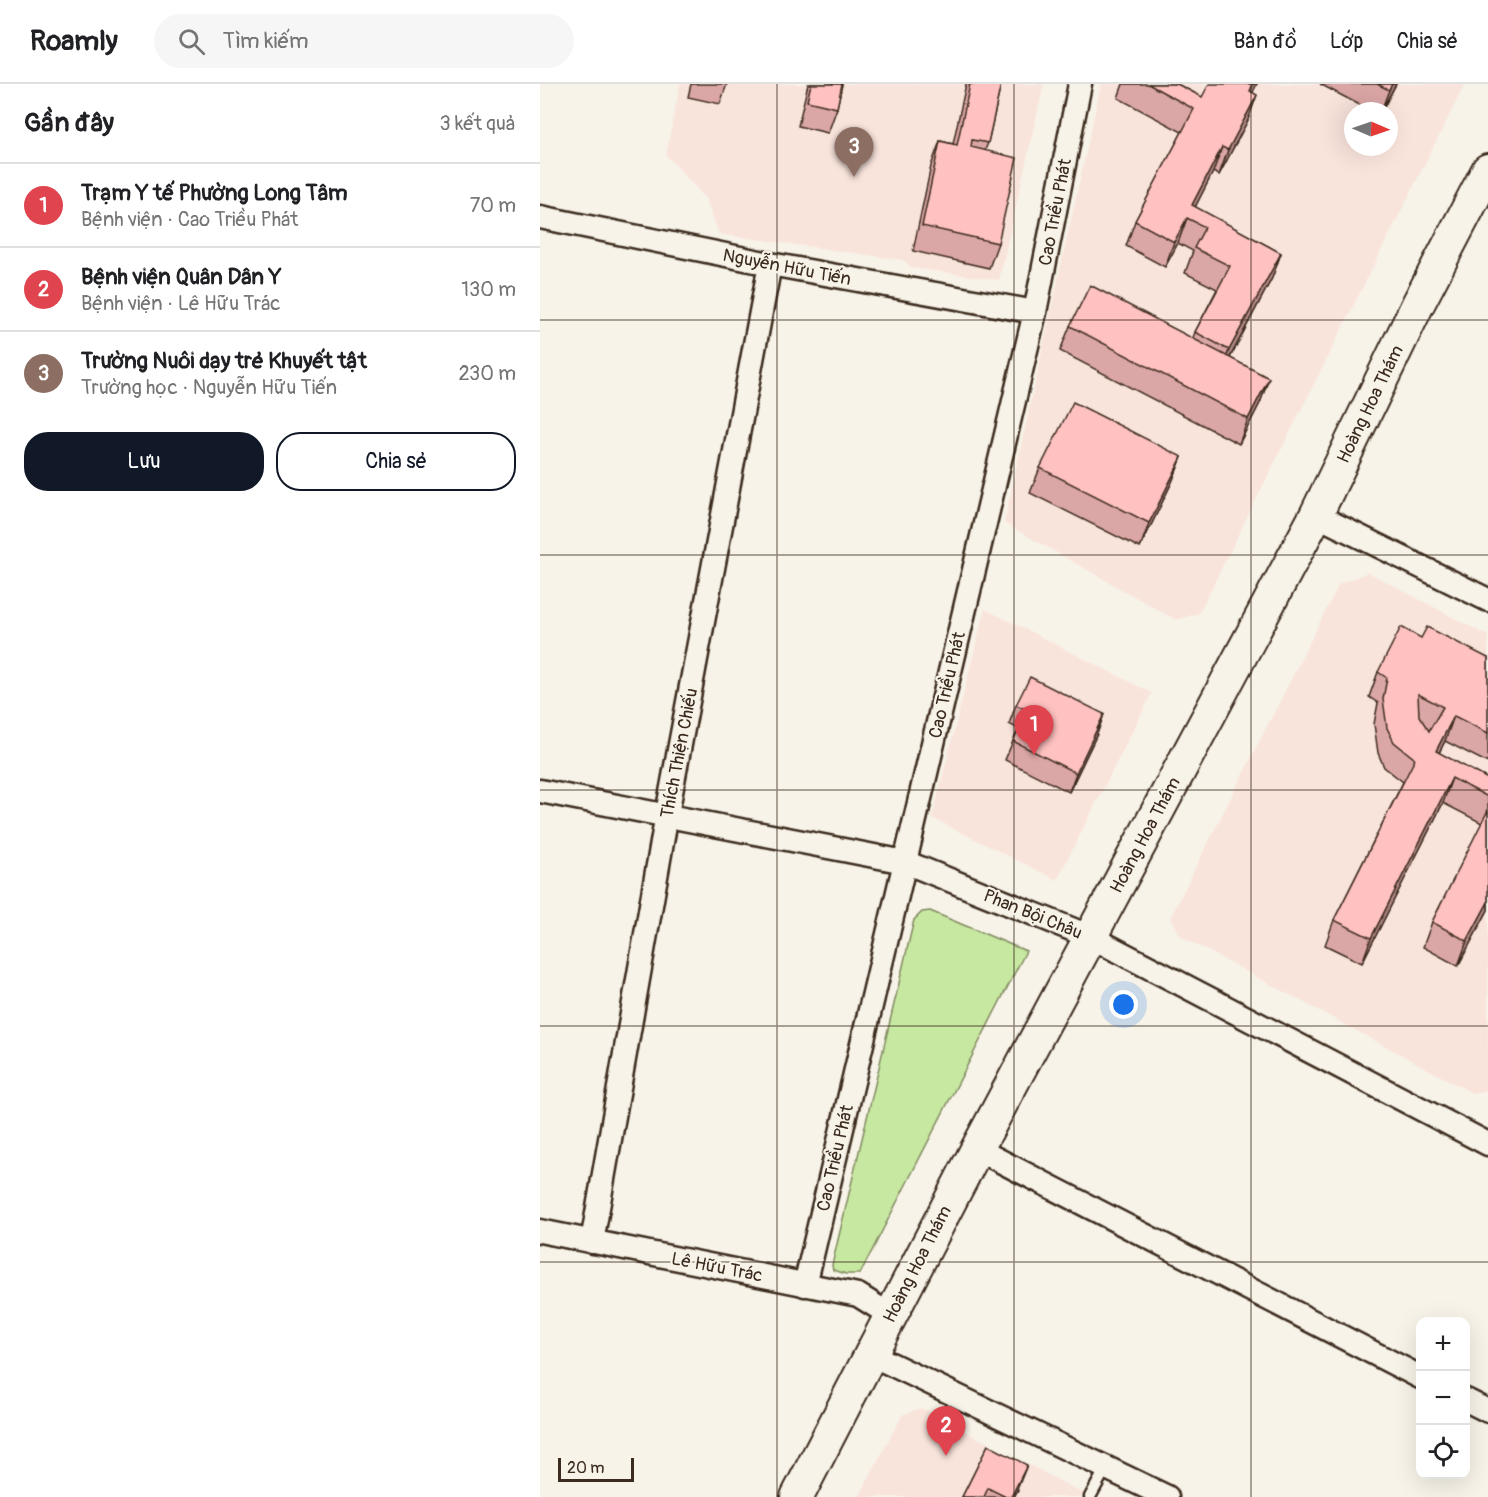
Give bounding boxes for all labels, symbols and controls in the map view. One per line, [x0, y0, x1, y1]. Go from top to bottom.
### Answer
search box [154, 14, 574, 68]
text: Roamly [30, 24, 118, 59]
icon: search [175, 25, 208, 58]
text: Tìm kiếm [223, 27, 309, 55]
text: Bản đồ [1233, 28, 1297, 55]
text: Lớp [1330, 28, 1363, 55]
text: Chia sẻ [1396, 28, 1458, 55]
north arrow [1344, 102, 1398, 156]
text: Gần đây [24, 107, 114, 139]
text: 3 kết quả [439, 111, 516, 136]
pin: 3 [834, 128, 874, 177]
street label: Cao Triều Phát [1034, 156, 1077, 268]
text: Trạm Y tế Phường Long Tâm [81, 179, 348, 207]
text: 1 [40, 193, 47, 218]
text: 70 m [470, 193, 516, 218]
text: Bệnh viện · Cao Triều Phát [81, 207, 298, 232]
street label: Nguyễn Hữu Tiến [721, 244, 853, 291]
text: Bệnh viện Quân Dân Y [81, 263, 282, 291]
text: 2 [38, 277, 49, 302]
text: 130 m [461, 277, 516, 302]
text: Bệnh viện · Lê Hữu Trác [81, 291, 280, 316]
street label: Hoàng Hoa Thám [1332, 341, 1409, 467]
text: Trường Nuôi dạy trẻ Khuyết tật [81, 347, 367, 375]
text: 3 [38, 361, 49, 386]
text: 230 m [459, 361, 516, 386]
text: Trường học · Nguyễn Hữu Tiến [81, 375, 337, 400]
button: Lưu [24, 432, 264, 491]
button: Chia sẻ [276, 432, 516, 491]
street label: Cao Triều Phát [924, 629, 971, 741]
street label: Thích Thiện Chiếu [656, 686, 703, 820]
pin: 1 [1014, 706, 1054, 755]
street label: Hoàng Hoa Thám [1105, 773, 1186, 897]
street label: Phan Bội Châu [980, 884, 1086, 945]
your location [1109, 990, 1138, 1019]
street label: Cao Triều Phát [812, 1102, 859, 1214]
street label: Hoàng Hoa Thám [878, 1202, 957, 1327]
street label: Lê Hữu Trác [669, 1247, 765, 1288]
map controls [1416, 1317, 1470, 1479]
button: + [1416, 1317, 1470, 1371]
button: − [1416, 1371, 1470, 1425]
pin: 2 [926, 1406, 966, 1456]
button: locate [1416, 1425, 1470, 1479]
scale bar [558, 1455, 634, 1482]
text: 20 m [567, 1458, 605, 1478]

